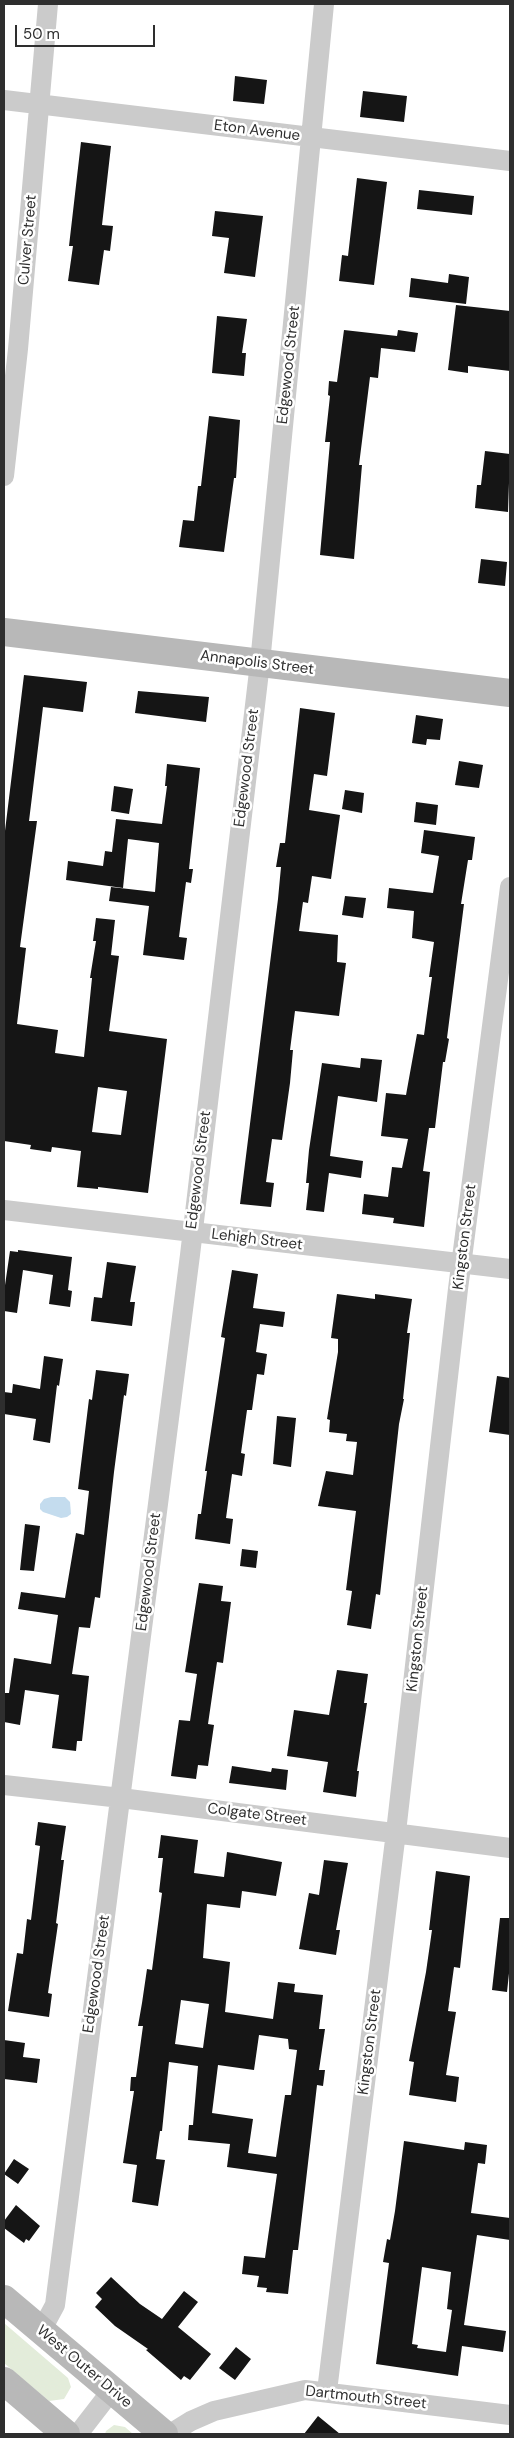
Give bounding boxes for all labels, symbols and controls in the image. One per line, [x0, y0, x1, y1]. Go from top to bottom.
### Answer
scale bar [18, 15, 158, 47]
text: 50 m [23, 24, 60, 44]
street label: Eton Avenue [213, 117, 301, 145]
street label: Culver Street [15, 194, 41, 286]
street label: Edgewood Street [274, 305, 304, 425]
street label: Annapolis Street [199, 647, 315, 679]
street label: Edgewood Street [231, 708, 263, 828]
street label: Edgewood Street [183, 1110, 215, 1230]
street label: Kingston Street [450, 1183, 480, 1291]
street label: Lehigh Street [210, 1225, 304, 1255]
street label: Edgewood Street [133, 1512, 165, 1632]
street label: Kingston Street [403, 1585, 433, 1693]
street label: Colgate Street [206, 1800, 308, 1830]
street label: Edgewood Street [80, 1914, 114, 2034]
street label: Kingston Street [355, 1988, 385, 2096]
street label: West Outer Drive [33, 2322, 135, 2412]
street label: Dartmouth Street [305, 2383, 427, 2413]

